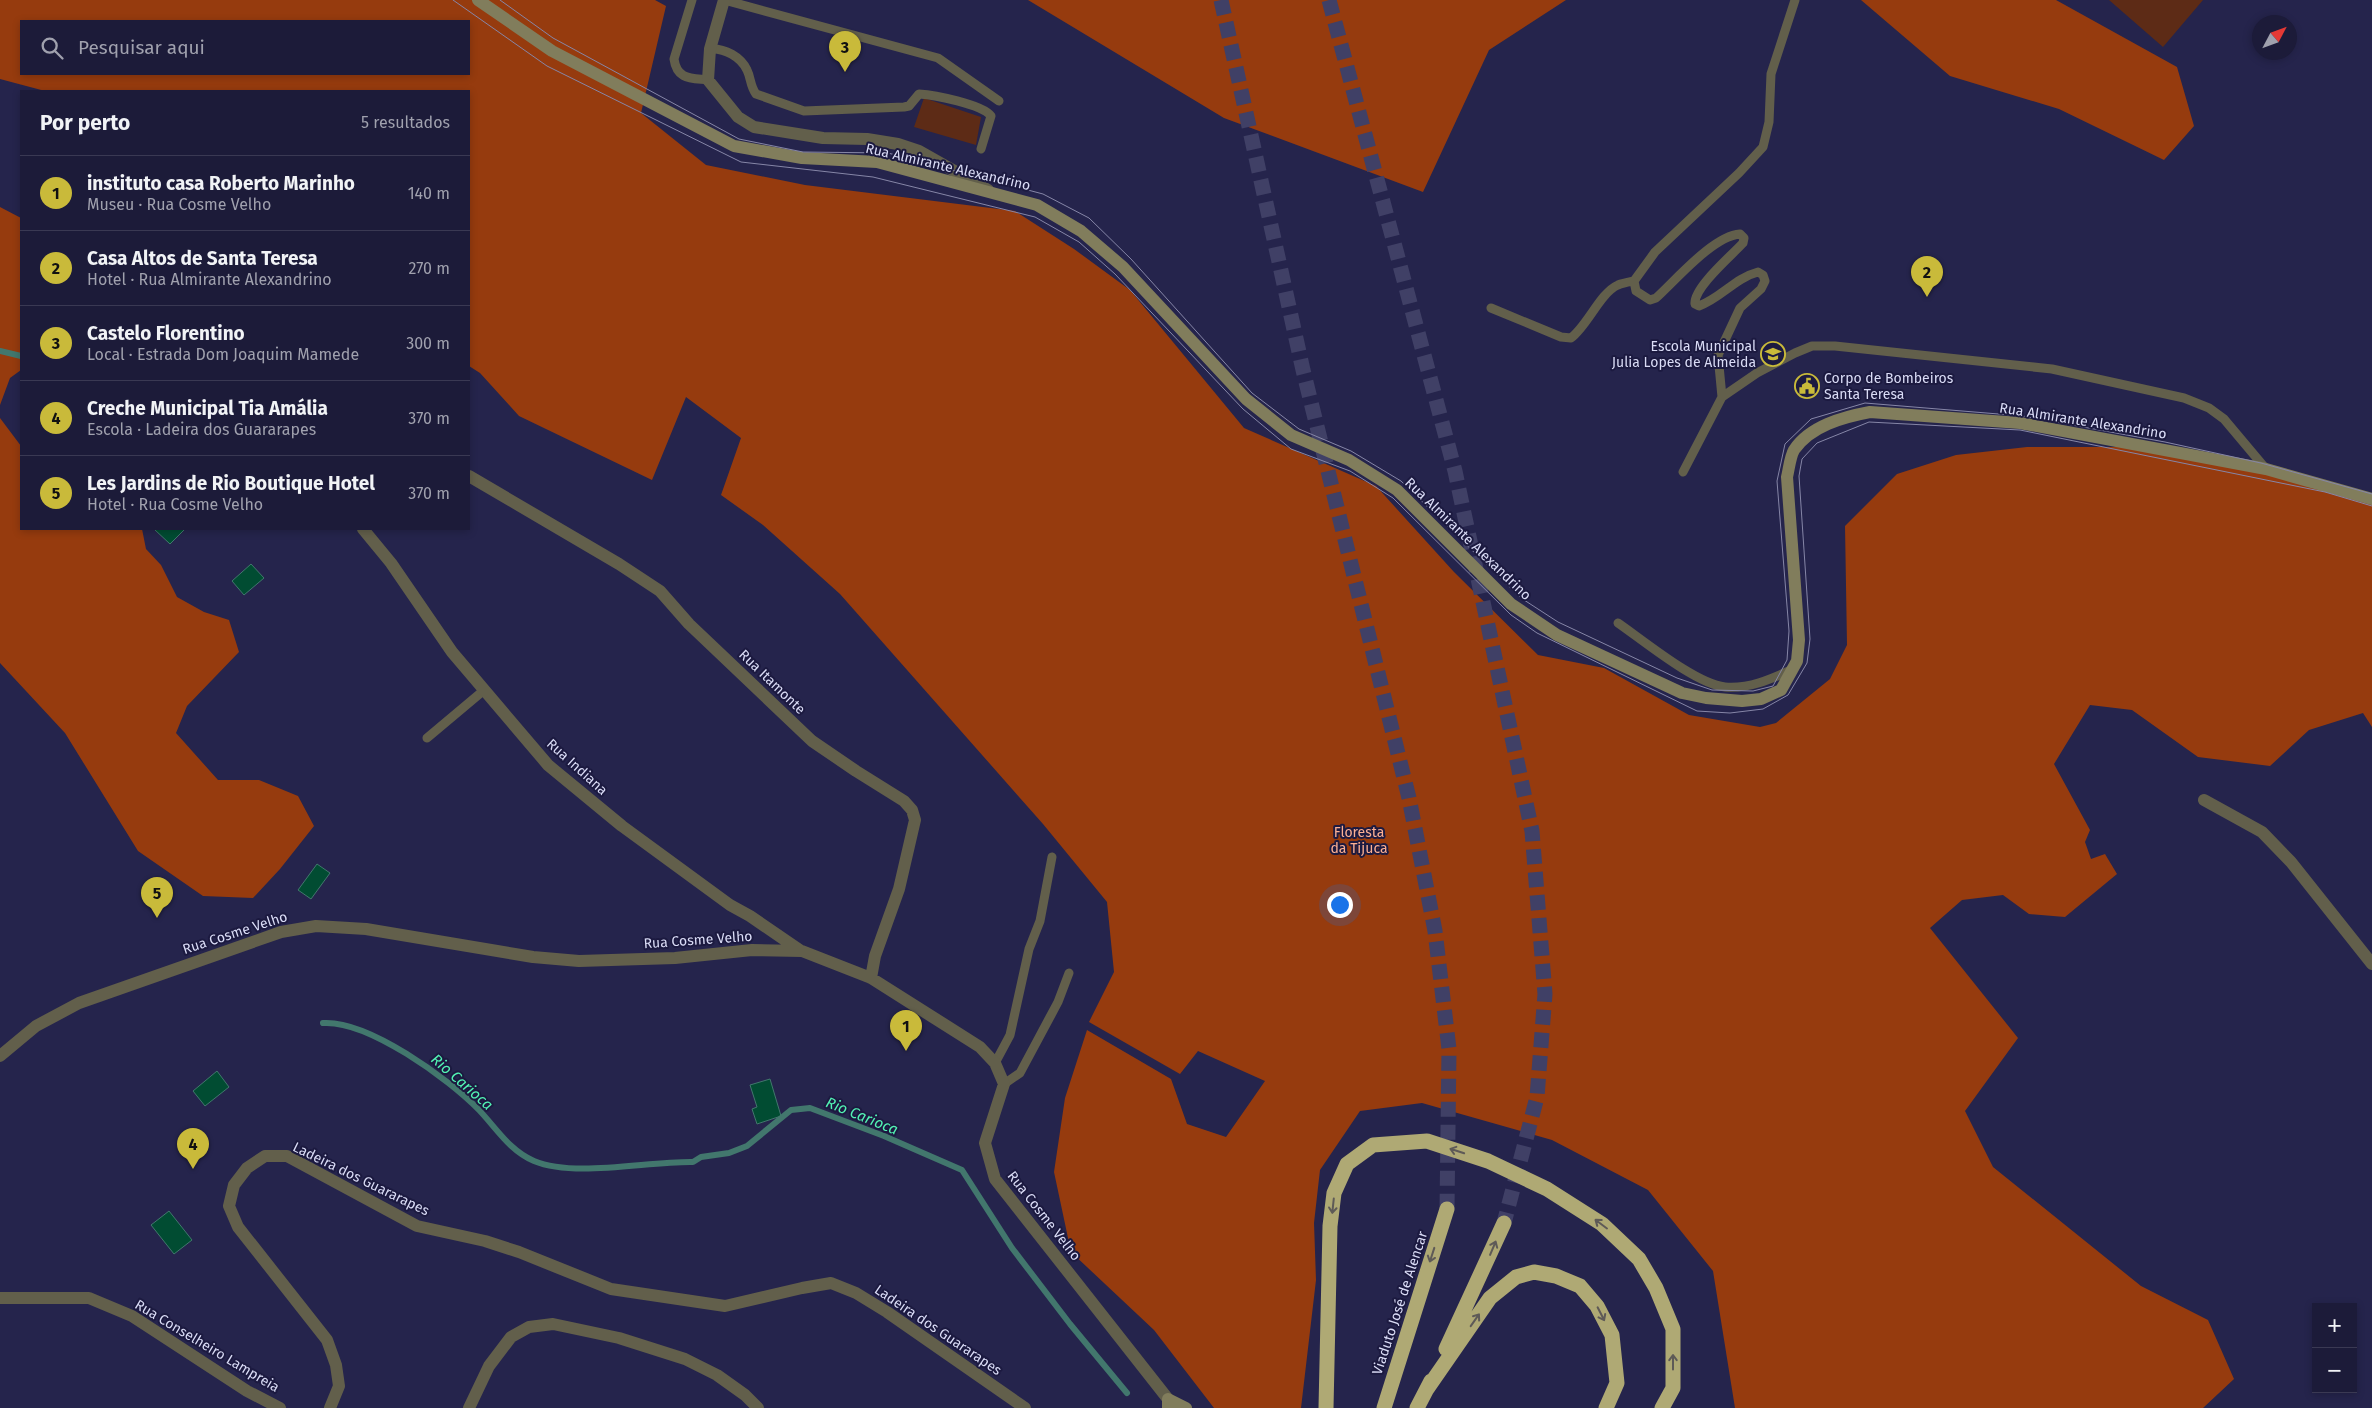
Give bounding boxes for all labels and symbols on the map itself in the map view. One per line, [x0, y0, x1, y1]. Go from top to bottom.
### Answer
north arrow [2252, 15, 2297, 60]
pin: 3 [829, 31, 861, 72]
street label: Rua Almirante Alexandrino [864, 140, 1032, 194]
pin: 2 [1911, 256, 1943, 297]
place label: Escola Municipal Julia Lopes de Almeida [1612, 338, 1756, 371]
school or university icon: Escola Municipal Julia Lopes de Almeida [1760, 341, 1786, 367]
place label: Corpo de Bombeiros Santa Teresa [1824, 370, 1954, 403]
public building icon: Corpo de Bombeiros Santa Teresa [1794, 373, 1820, 399]
street label: Rua Almirante Alexandrino [1998, 399, 2168, 443]
street label: Rua Almirante Alexandrino [1401, 474, 1535, 604]
street label: Rua Itamonte [735, 646, 809, 718]
street label: Rua Indiana [543, 735, 611, 799]
park label: Floresta da Tijuca [1330, 824, 1388, 857]
pin: 5 [141, 877, 173, 918]
your location [1327, 892, 1353, 918]
street label: Rua Cosme Velho [180, 908, 290, 958]
street label: Rua Cosme Velho [643, 928, 753, 952]
pin: 1 [890, 1010, 922, 1051]
water label: Rio Carioca [427, 1050, 497, 1114]
water label: Rio Carioca [823, 1093, 901, 1139]
pin: 4 [177, 1128, 209, 1169]
street label: Ladeira dos Guararapes [290, 1139, 432, 1220]
one-way arrow [1450, 1146, 1465, 1155]
street label: Rua Cosme Velho [1004, 1168, 1084, 1264]
one-way arrow [1328, 1197, 1338, 1213]
one-way arrow [1595, 1219, 1608, 1230]
street label: Viaduto José de Alencar [1369, 1228, 1431, 1377]
one-way arrow [1489, 1241, 1499, 1256]
one-way arrow [1427, 1247, 1437, 1263]
street label: Ladeira dos Guararapes [871, 1281, 1005, 1379]
street label: Rua Conselheiro Lampreia [132, 1296, 282, 1396]
one-way arrow [1596, 1306, 1606, 1321]
one-way arrow [1470, 1313, 1480, 1327]
one-way arrow [1668, 1354, 1678, 1370]

